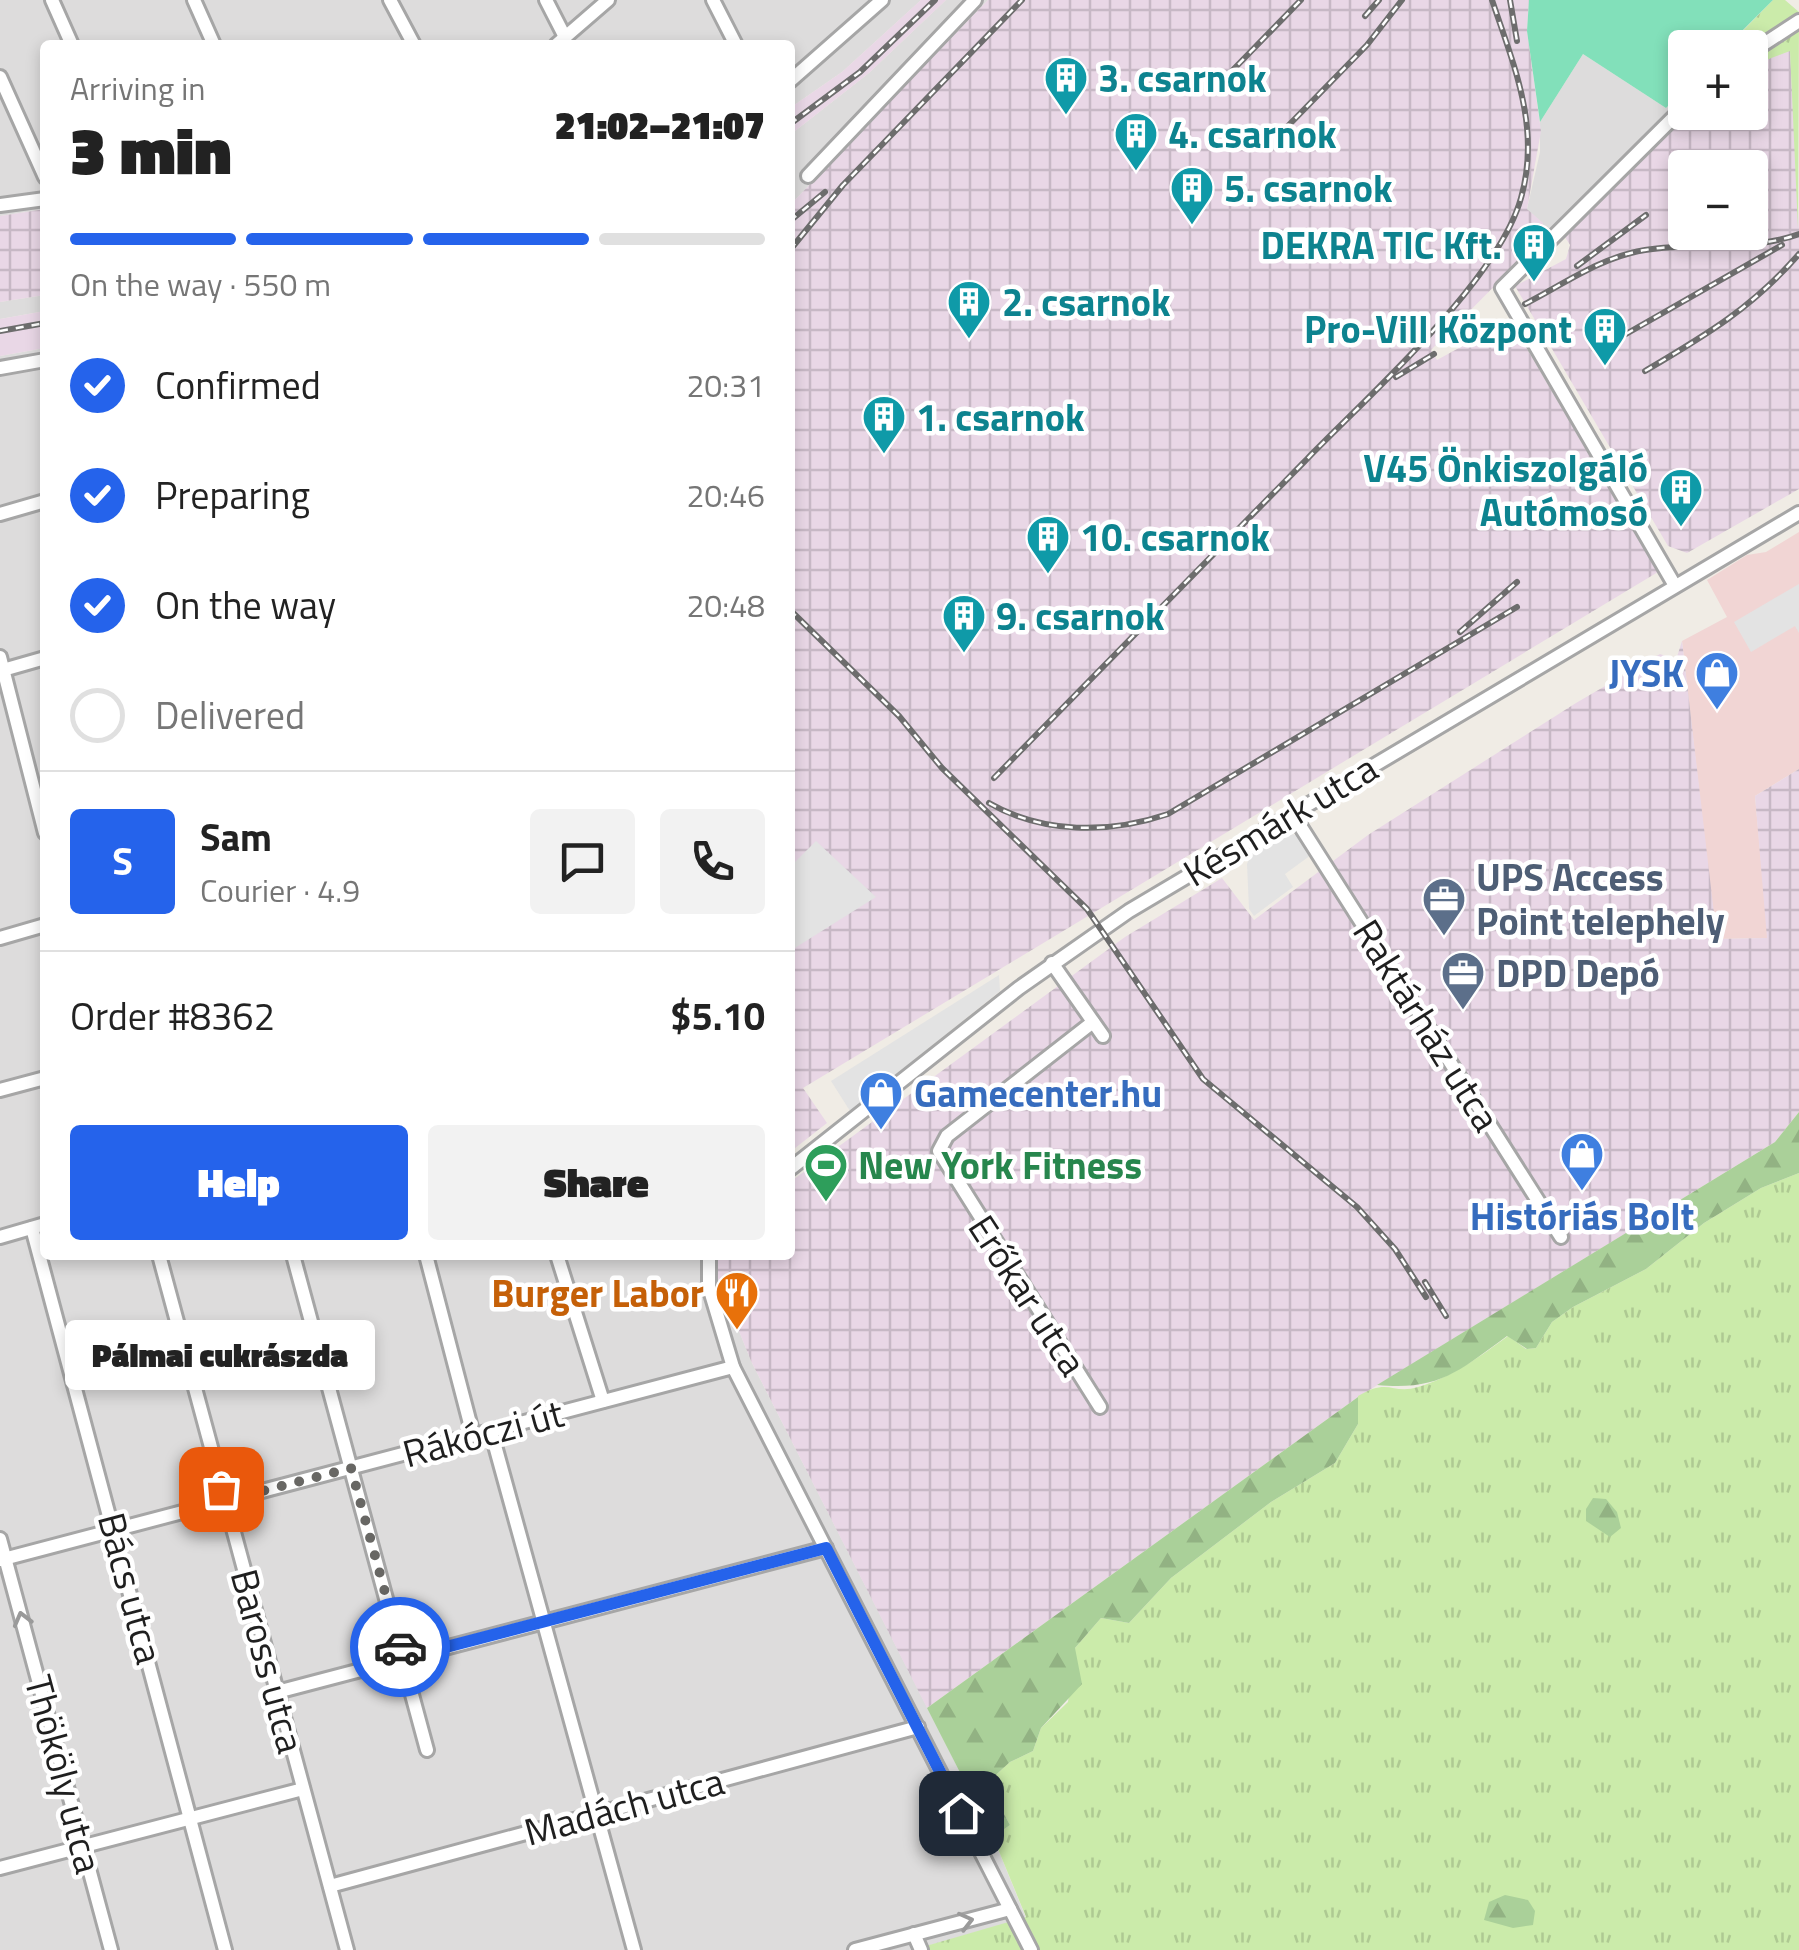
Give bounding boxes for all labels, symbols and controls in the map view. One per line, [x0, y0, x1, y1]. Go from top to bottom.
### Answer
map controls [1668, 30, 1768, 250]
button: + [1668, 30, 1768, 130]
place label: 3. csarnok [1098, 49, 1267, 107]
building icon: 3. csarnok [1043, 55, 1089, 116]
text: Arriving in [70, 64, 206, 112]
text: 21:02–21:07 [555, 96, 765, 154]
text: 3 min [70, 100, 231, 199]
place label: 4. csarnok [1168, 105, 1337, 163]
building icon: 4. csarnok [1113, 111, 1159, 172]
button: − [1668, 150, 1768, 250]
place label: 5. csarnok [1224, 159, 1393, 217]
building icon: 5. csarnok [1169, 165, 1215, 226]
place label: DEKRA TIC Kft. [1261, 216, 1502, 274]
building icon: DEKRA TIC Kft. [1511, 222, 1557, 283]
text: On the way · 550 m [70, 260, 331, 308]
place label: 2. csarnok [1002, 273, 1171, 331]
building icon: 2. csarnok [946, 279, 992, 340]
place label: Pro-Vill Központ [1304, 300, 1572, 358]
building icon: Pro-Vill Központ [1582, 306, 1628, 367]
text: Confirmed [155, 356, 321, 414]
icon: check [70, 358, 125, 413]
text: 20:31 [686, 361, 765, 409]
place label: 1. csarnok [916, 388, 1085, 446]
building icon: 1. csarnok [861, 394, 907, 455]
place label: V45 Önkiszolgáló Autómosó [1363, 439, 1648, 541]
text: Preparing [155, 466, 310, 524]
building icon: V45 Önkiszolgáló Autómosó [1658, 467, 1704, 528]
icon: check [70, 468, 125, 523]
text: 20:46 [686, 471, 765, 519]
place label: 10. csarnok [1080, 508, 1270, 566]
building icon: 10. csarnok [1025, 514, 1071, 575]
text: On the way [155, 576, 336, 634]
icon: check [70, 578, 125, 633]
text: 20:48 [686, 581, 765, 629]
place label: 9. csarnok [996, 587, 1165, 645]
building icon: 9. csarnok [941, 593, 987, 654]
place label: JYSK [1609, 644, 1684, 702]
shop icon: JYSK [1694, 650, 1740, 711]
text: Delivered [155, 686, 305, 744]
street label: Késmárk utca [1172, 739, 1388, 901]
text: Sam [200, 808, 272, 866]
button: chat [530, 809, 635, 914]
button: phone [660, 809, 765, 914]
text: S [112, 832, 133, 890]
place label: UPS Access Point telephely [1476, 848, 1725, 950]
text: Courier · 4.9 [200, 866, 360, 914]
office icon: UPS Access Point telephely [1421, 876, 1467, 937]
street label: Raktárház utca [1339, 908, 1515, 1142]
place label: DPD Depó [1496, 944, 1660, 1002]
office icon: DPD Depó [1440, 950, 1486, 1011]
text: Order #8362 [70, 987, 275, 1045]
text: $5.10 [670, 987, 765, 1045]
place label: Gamecenter.hu [914, 1064, 1162, 1122]
shop icon: Gamecenter.hu [858, 1070, 904, 1131]
button: Help [70, 1125, 408, 1240]
button: Share [428, 1125, 765, 1240]
shop icon: Históriás Bolt [1559, 1131, 1605, 1192]
place label: New York Fitness [858, 1136, 1142, 1194]
sports icon: New York Fitness [803, 1142, 849, 1203]
place label: Históriás Bolt [1470, 1187, 1694, 1245]
street label: Erőkar utca [954, 1203, 1102, 1387]
place label: Burger Labor [491, 1264, 704, 1322]
restaurant icon: Burger Labor [714, 1270, 760, 1331]
callout: Pálmai cukrászda [66, 1319, 376, 1389]
text: Pálmai cukrászda [92, 1331, 348, 1379]
street label: Rákóczi út [396, 1384, 570, 1482]
pin [179, 1447, 264, 1532]
icon: bag [194, 1462, 249, 1517]
street label: Bács utca [83, 1506, 179, 1670]
street label: Baross utca [216, 1563, 320, 1759]
courier [350, 1597, 450, 1697]
one-way arrow [12, 1611, 33, 1629]
icon: car [373, 1620, 428, 1675]
street label: Thököly utca [10, 1669, 118, 1879]
street label: Madách utca [518, 1752, 730, 1860]
pin [919, 1771, 1004, 1856]
icon: home [934, 1786, 989, 1841]
one-way arrow [957, 1912, 974, 1933]

